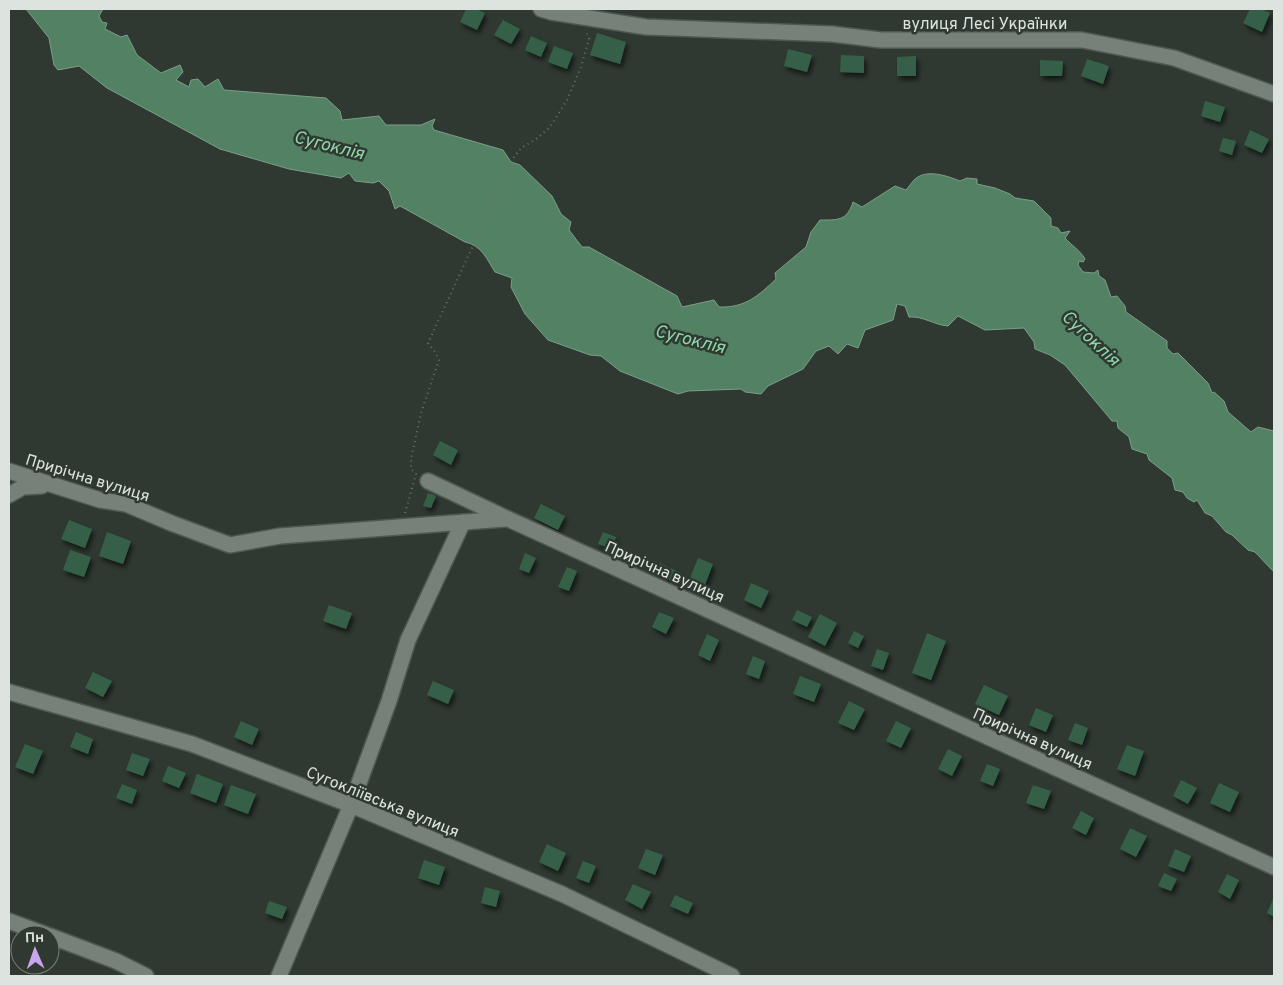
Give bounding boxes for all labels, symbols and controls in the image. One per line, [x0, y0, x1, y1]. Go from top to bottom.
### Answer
street label: вулиця Лесі Українки [903, 15, 1067, 35]
water label: Сугоклія [291, 127, 367, 166]
water label: Сугоклія [1056, 306, 1125, 373]
water label: Сугоклія [652, 321, 728, 360]
street label: Прирічна вулиця [23, 451, 152, 507]
street label: Прирічна вулиця [601, 537, 727, 608]
street label: Прирічна вулиця [969, 704, 1095, 775]
street label: Сугокліївська вулиця [303, 763, 462, 843]
north arrow [10, 925, 60, 975]
text: Пн [25, 930, 44, 947]

